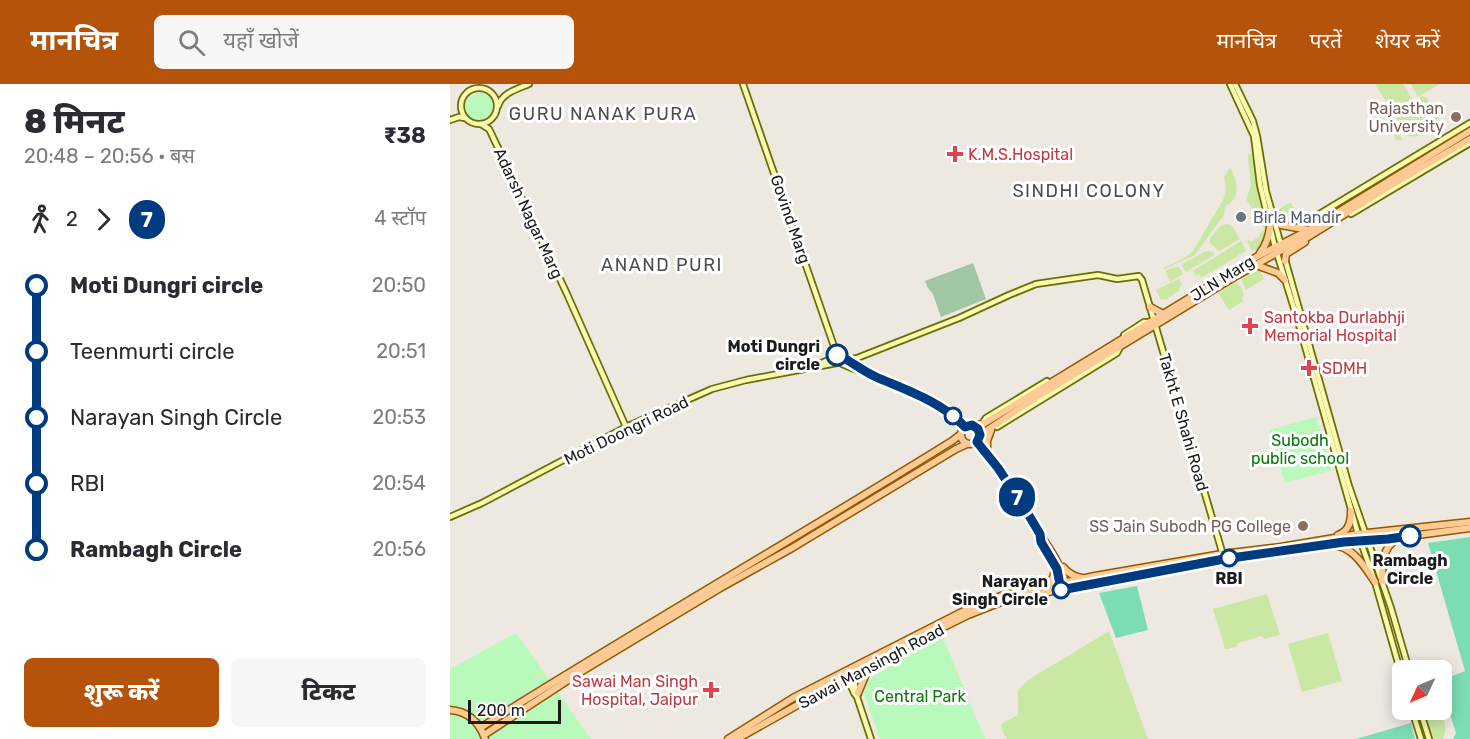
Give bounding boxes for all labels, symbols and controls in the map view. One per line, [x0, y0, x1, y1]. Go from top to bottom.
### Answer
search box [154, 15, 574, 69]
text: मानचित्र [30, 24, 118, 57]
icon: search [175, 26, 208, 59]
text: यहाँ खोजें [223, 27, 299, 54]
text: मानचित्र [1217, 28, 1277, 53]
text: परतें [1310, 28, 1342, 53]
text: शेयर करें [1375, 28, 1440, 53]
place label: Rajasthan University [1368, 99, 1444, 136]
text: 8 मिनट [24, 102, 125, 141]
district label: GURU NANAK PURA [509, 103, 697, 125]
marker: Rajasthan University [1449, 110, 1463, 124]
text: ₹38 [383, 122, 426, 149]
text: 20:48 – 20:56 · बस [24, 144, 195, 168]
street label: Adarsh Nagar Marg [490, 145, 567, 282]
marker: K.M.S.Hospital [946, 145, 964, 163]
place label: K.M.S.Hospital [968, 145, 1073, 164]
street label: Govind Marg [766, 172, 815, 266]
district label: SINDHI COLONY [1012, 180, 1166, 202]
icon: walk [24, 203, 57, 236]
icon: forward [87, 203, 120, 236]
text: 4 स्टॉप [374, 206, 426, 230]
text: 2 [66, 207, 78, 231]
text: 7 [141, 207, 153, 232]
place label: Birla Mandir [1253, 208, 1341, 227]
marker: Birla Mandir [1234, 210, 1248, 224]
street label: JLN Marg [1187, 252, 1257, 305]
district label: ANAND PURI [601, 254, 723, 276]
text: Moti Dungri circle [70, 272, 263, 299]
text: 20:50 [372, 273, 426, 297]
place label: Santokba Durlabhji Memorial Hospital [1264, 308, 1405, 345]
marker: Santokba Durlabhji Memorial Hospital [1241, 317, 1259, 335]
place label: Moti Dungri circle [728, 337, 820, 374]
text: Teenmurti circle [70, 338, 235, 365]
text: 20:51 [376, 339, 426, 363]
marker: Moti Dungri circle [826, 344, 848, 366]
street label: Takht E Shahi Road [1155, 351, 1212, 493]
marker: SDMH [1300, 359, 1318, 377]
place label: SDMH [1322, 359, 1367, 378]
street label: Moti Doongri Road [561, 392, 692, 469]
text: Narayan Singh Circle [70, 404, 282, 431]
text: 20:53 [373, 405, 426, 429]
unlabelled marker [944, 407, 962, 425]
park label: Subodh public school [1251, 431, 1349, 468]
text: RBI [70, 470, 105, 497]
text: 20:54 [372, 471, 426, 495]
line badge: 7 [998, 478, 1036, 516]
text: 7 [1011, 485, 1023, 510]
place label: SS Jain Subodh PG College [1089, 517, 1291, 536]
marker: SS Jain Subodh PG College [1296, 519, 1310, 533]
marker: Rambagh Circle [1399, 525, 1421, 547]
text: Rambagh Circle [70, 536, 242, 563]
text: 20:56 [373, 537, 426, 561]
marker: RBI [1220, 549, 1238, 567]
place label: Rambagh Circle [1372, 551, 1448, 588]
place label: RBI [1215, 569, 1243, 588]
place label: Narayan Singh Circle [952, 572, 1048, 609]
marker: Narayan Singh Circle [1052, 581, 1070, 599]
street label: Sawai Mansingh Road [795, 620, 947, 713]
button: शुरू करें [24, 658, 219, 727]
button: टिकट [231, 658, 426, 727]
north arrow [1392, 660, 1452, 720]
map controls [1392, 660, 1452, 720]
place label: Sawai Man Singh Hospital, Jaipur [572, 672, 698, 709]
marker: Sawai Man Singh Hospital, Jaipur [702, 681, 720, 699]
park label: Central Park [874, 687, 966, 706]
scale bar [468, 697, 561, 724]
text: 200 m [477, 701, 525, 720]

